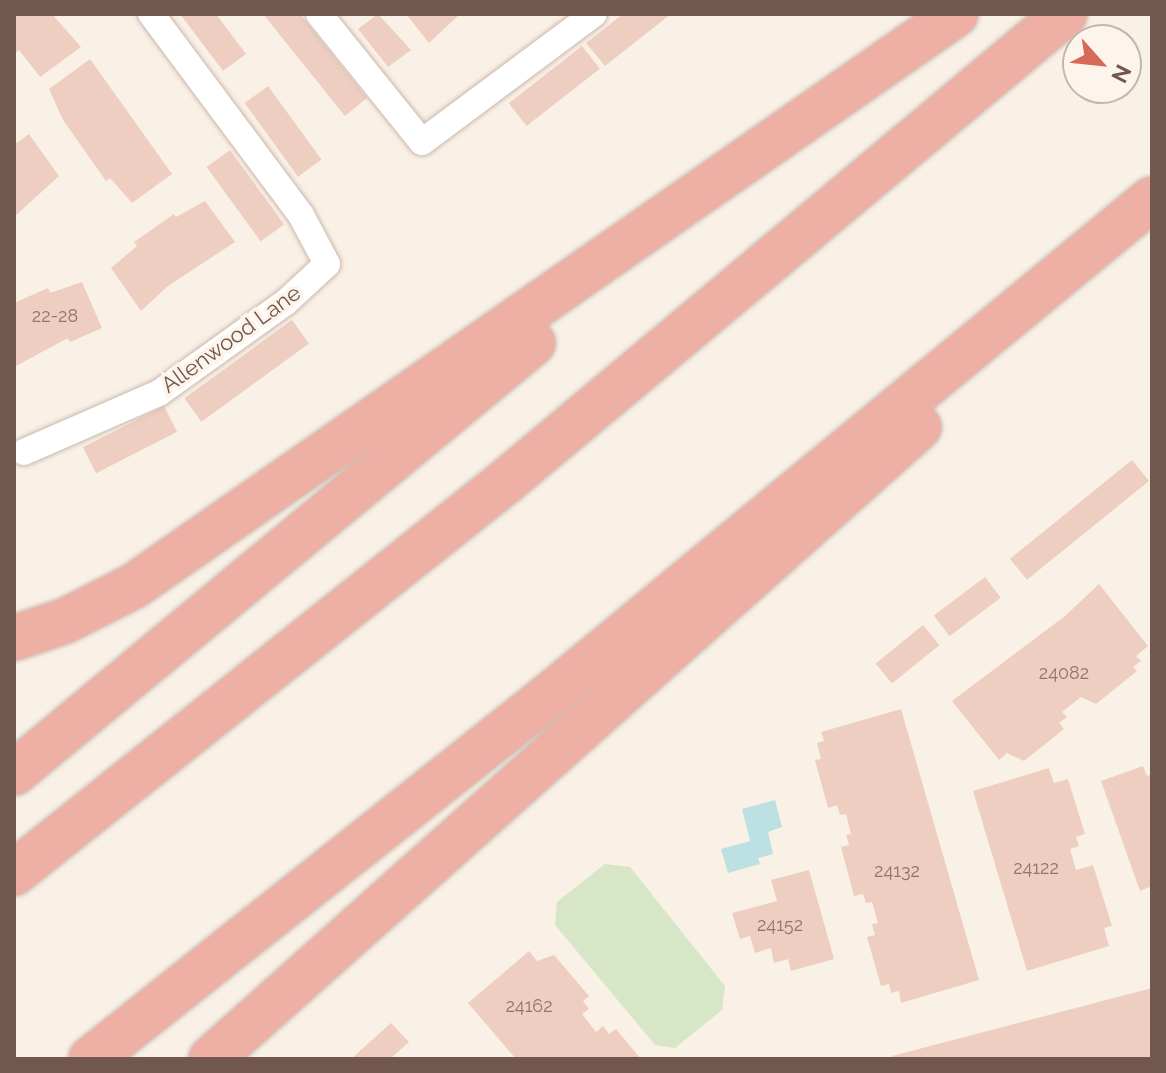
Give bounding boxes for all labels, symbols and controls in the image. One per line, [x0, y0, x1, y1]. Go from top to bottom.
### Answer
north arrow [1062, 24, 1142, 104]
text: N [1106, 61, 1137, 87]
street label: Allenwood Lane [156, 280, 306, 398]
house number: 22-28 [32, 305, 78, 327]
house number: 24082 [1039, 662, 1089, 684]
house number: 24122 [1013, 857, 1059, 879]
house number: 24132 [874, 860, 920, 882]
house number: 24152 [757, 914, 803, 936]
house number: 24162 [505, 995, 553, 1017]

